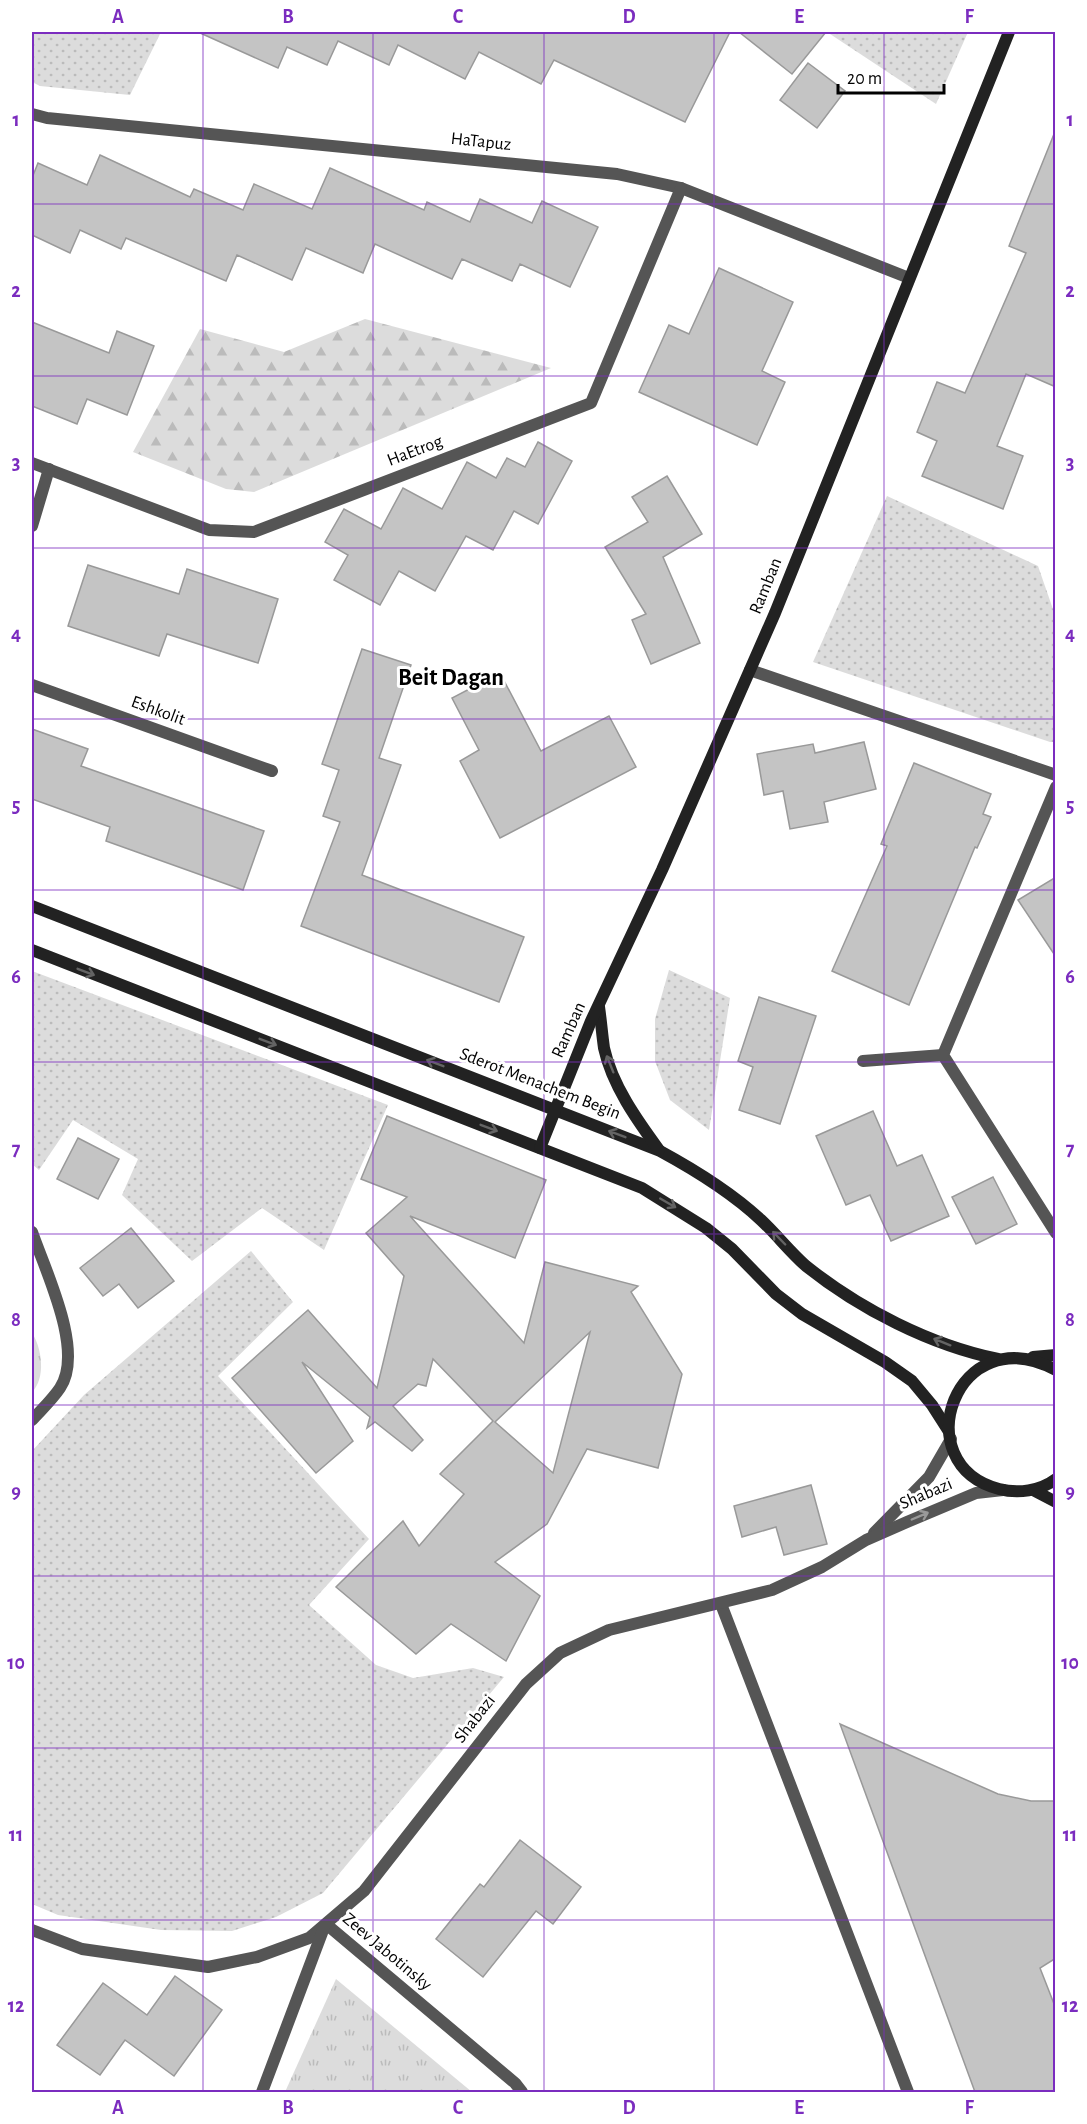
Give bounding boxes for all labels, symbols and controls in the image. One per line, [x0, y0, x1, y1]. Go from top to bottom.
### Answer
text: A [112, 7, 124, 27]
text: B [282, 7, 294, 27]
text: C [453, 7, 464, 27]
text: D [622, 7, 636, 27]
text: E [794, 7, 804, 27]
text: F [964, 7, 974, 27]
scale bar [838, 57, 944, 95]
text: 20 m [847, 70, 882, 88]
text: 1 [12, 110, 20, 130]
text: 1 [1066, 110, 1074, 130]
street label: HaTapuz [450, 130, 512, 154]
text: 2 [11, 281, 21, 301]
text: 2 [1065, 281, 1075, 301]
street label: HaEtrog [385, 432, 445, 470]
text: 3 [12, 453, 20, 473]
text: 3 [1066, 453, 1074, 473]
street label: Ramban [747, 555, 785, 617]
text: 4 [11, 624, 21, 644]
text: 4 [1065, 624, 1075, 644]
district label: Beit Dagan [398, 666, 504, 690]
street label: Eshkolit [129, 693, 188, 729]
text: 5 [12, 796, 20, 816]
text: 5 [1066, 796, 1074, 816]
text: 6 [11, 967, 21, 987]
one-way arrow [76, 967, 95, 978]
text: 6 [1065, 967, 1075, 987]
street label: Ramban [549, 999, 589, 1061]
one-way arrow [258, 1037, 277, 1048]
street label: Sderot Menachem Begin [457, 1045, 623, 1123]
one-way arrow [604, 1055, 615, 1073]
one-way arrow [426, 1057, 445, 1068]
one-way arrow [479, 1123, 497, 1134]
one-way arrow [608, 1128, 627, 1139]
text: 7 [12, 1139, 21, 1159]
text: 7 [1066, 1139, 1075, 1159]
one-way arrow [659, 1197, 676, 1209]
one-way arrow [772, 1231, 786, 1246]
text: 8 [11, 1310, 21, 1330]
text: 8 [1065, 1310, 1075, 1330]
one-way arrow [933, 1336, 952, 1347]
street label: Shabazi [897, 1475, 955, 1513]
text: 9 [11, 1482, 21, 1502]
text: 9 [1065, 1482, 1075, 1502]
one-way arrow [910, 1510, 929, 1521]
text: 10 [7, 1653, 25, 1673]
text: 10 [1061, 1653, 1079, 1673]
street label: Shabazi [451, 1692, 499, 1746]
text: 11 [9, 1825, 23, 1845]
text: 11 [1063, 1825, 1077, 1845]
street label: Zeev Jabotinsky [339, 1910, 435, 1994]
text: 12 [8, 1996, 24, 2016]
text: 12 [1062, 1996, 1078, 2016]
text: A [112, 2098, 124, 2118]
text: B [282, 2098, 294, 2118]
text: C [453, 2098, 464, 2118]
text: D [622, 2098, 636, 2118]
text: E [794, 2098, 804, 2118]
text: F [964, 2098, 974, 2118]

